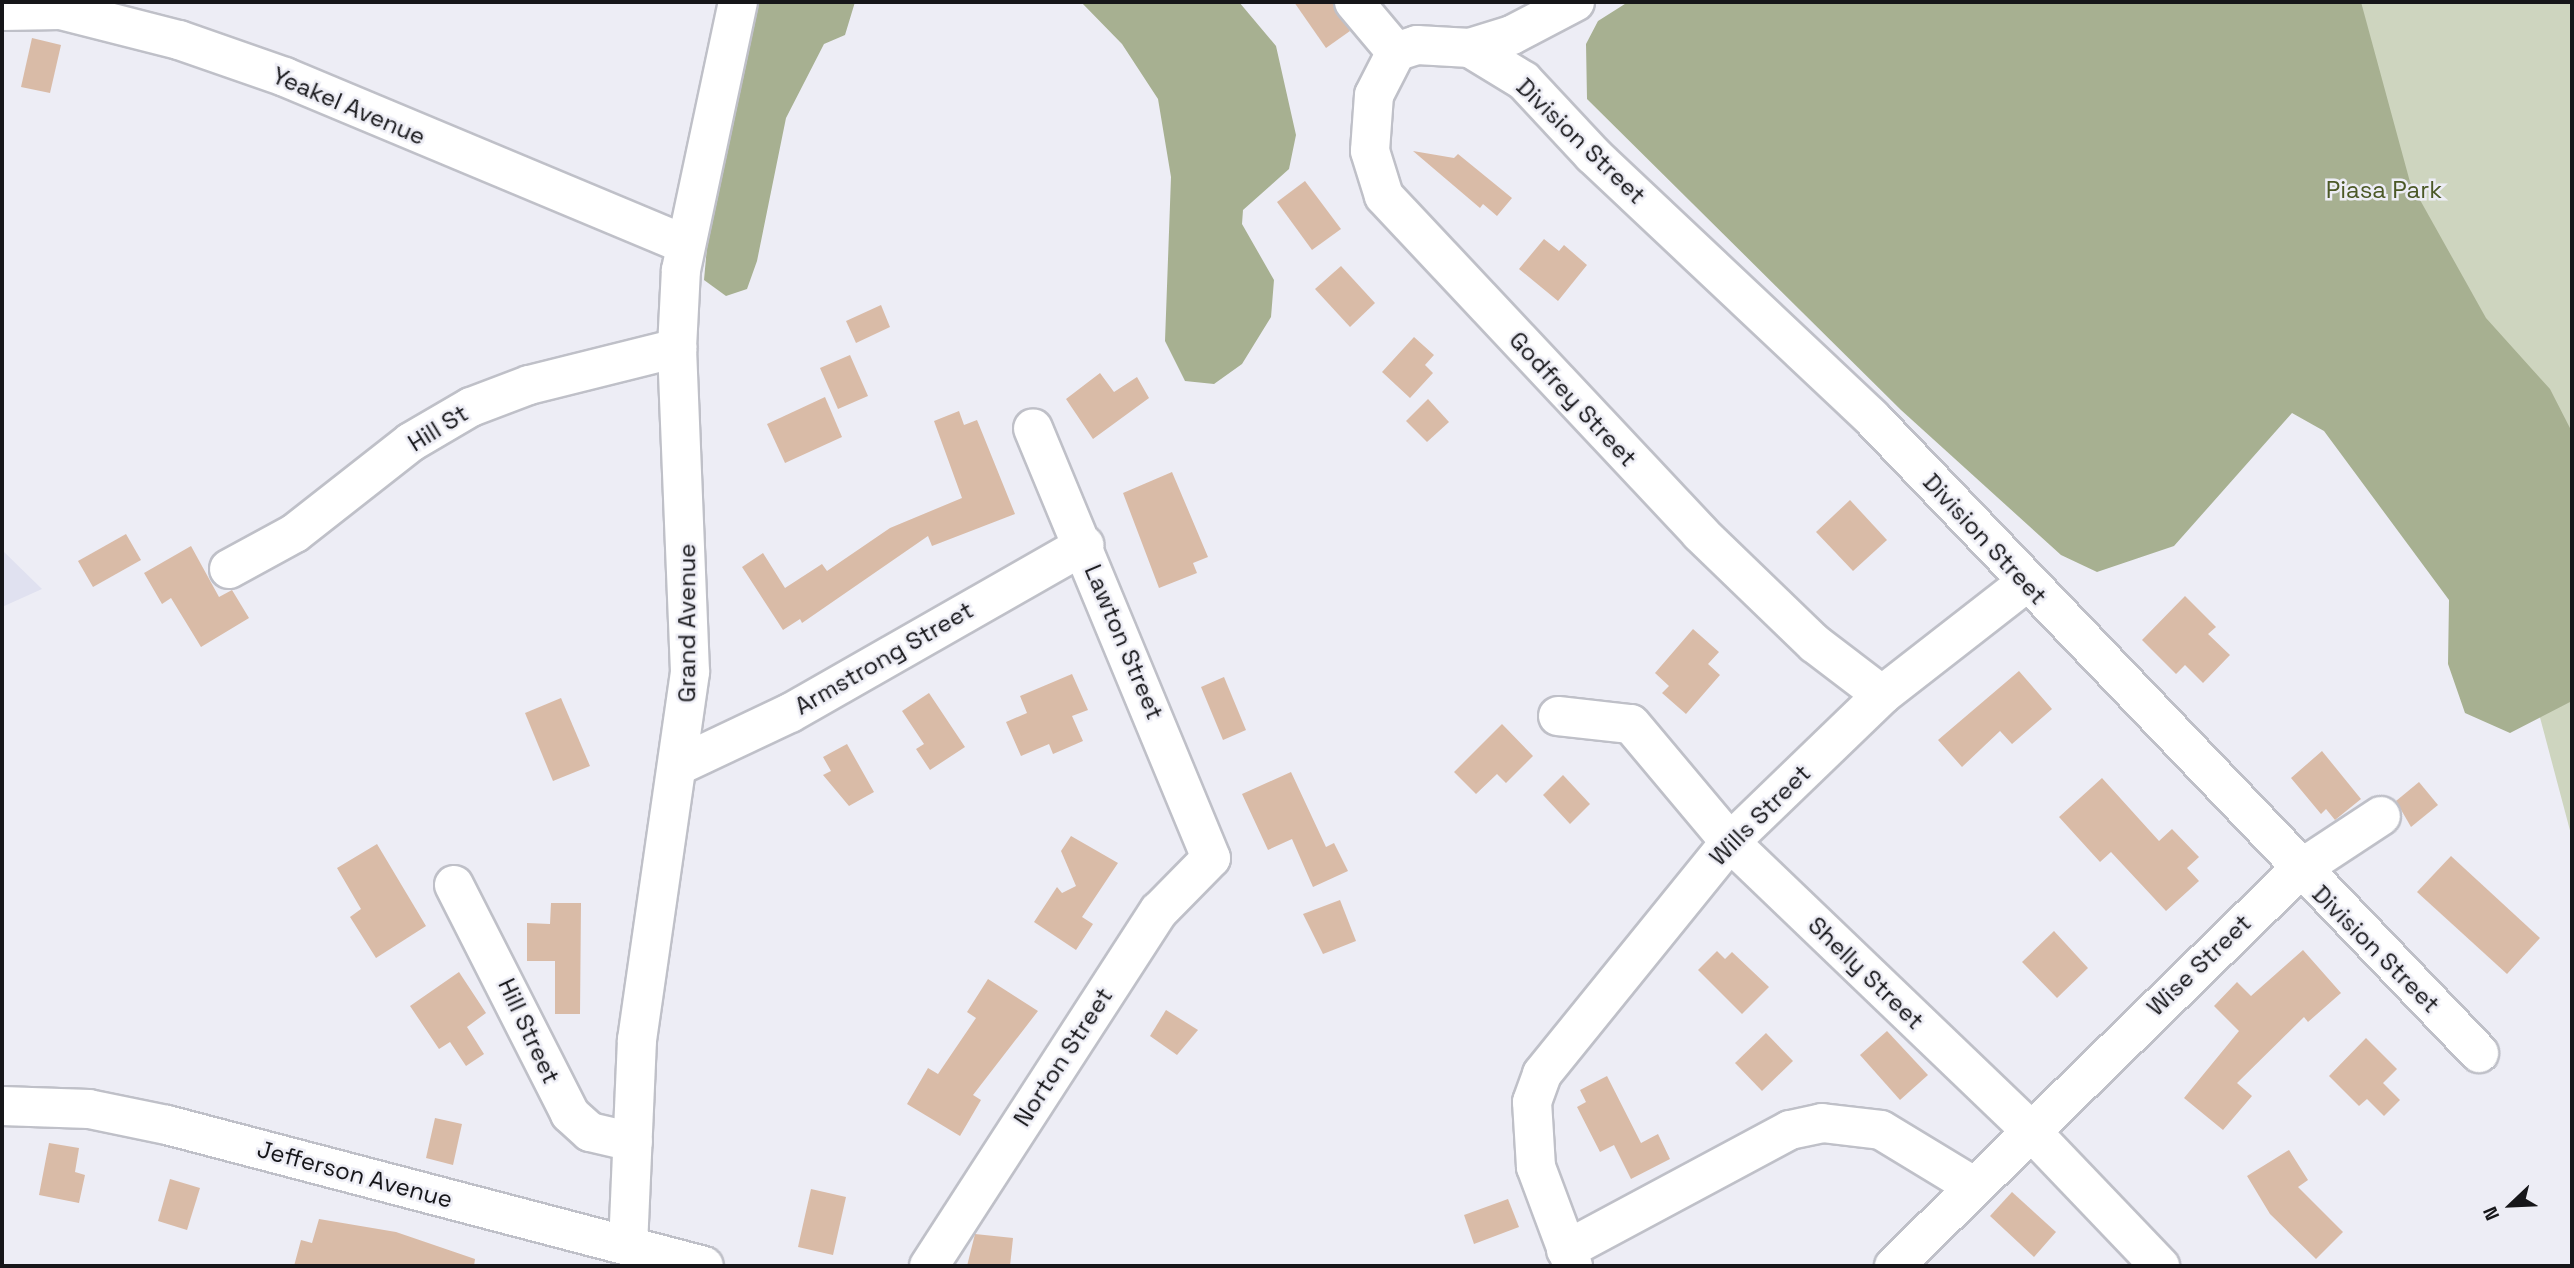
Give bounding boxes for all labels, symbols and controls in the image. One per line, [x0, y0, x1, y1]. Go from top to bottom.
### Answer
street label: Yeakel Avenue [268, 61, 430, 151]
street label: Division Street [1510, 72, 1652, 210]
park label: Piasa Park [2326, 176, 2442, 204]
street label: Godfrey Street [1503, 326, 1643, 472]
street label: Hill St [403, 398, 473, 458]
street label: Division Street [1917, 468, 2053, 610]
street label: Grand Avenue [673, 543, 701, 703]
street label: Lawton Street [1078, 560, 1170, 724]
street label: Armstrong Street [790, 595, 978, 721]
street label: Wills Street [1704, 759, 1816, 871]
street label: Division Street [2306, 879, 2446, 1019]
street label: Wise Street [2141, 908, 2257, 1022]
street label: Shelly Street [1802, 911, 1930, 1035]
street label: Hill Street [492, 974, 566, 1088]
street label: Norton Street [1007, 982, 1119, 1132]
street label: Jefferson Avenue [254, 1134, 456, 1214]
north arrow [2476, 1170, 2546, 1240]
text: N [2477, 1203, 2505, 1224]

